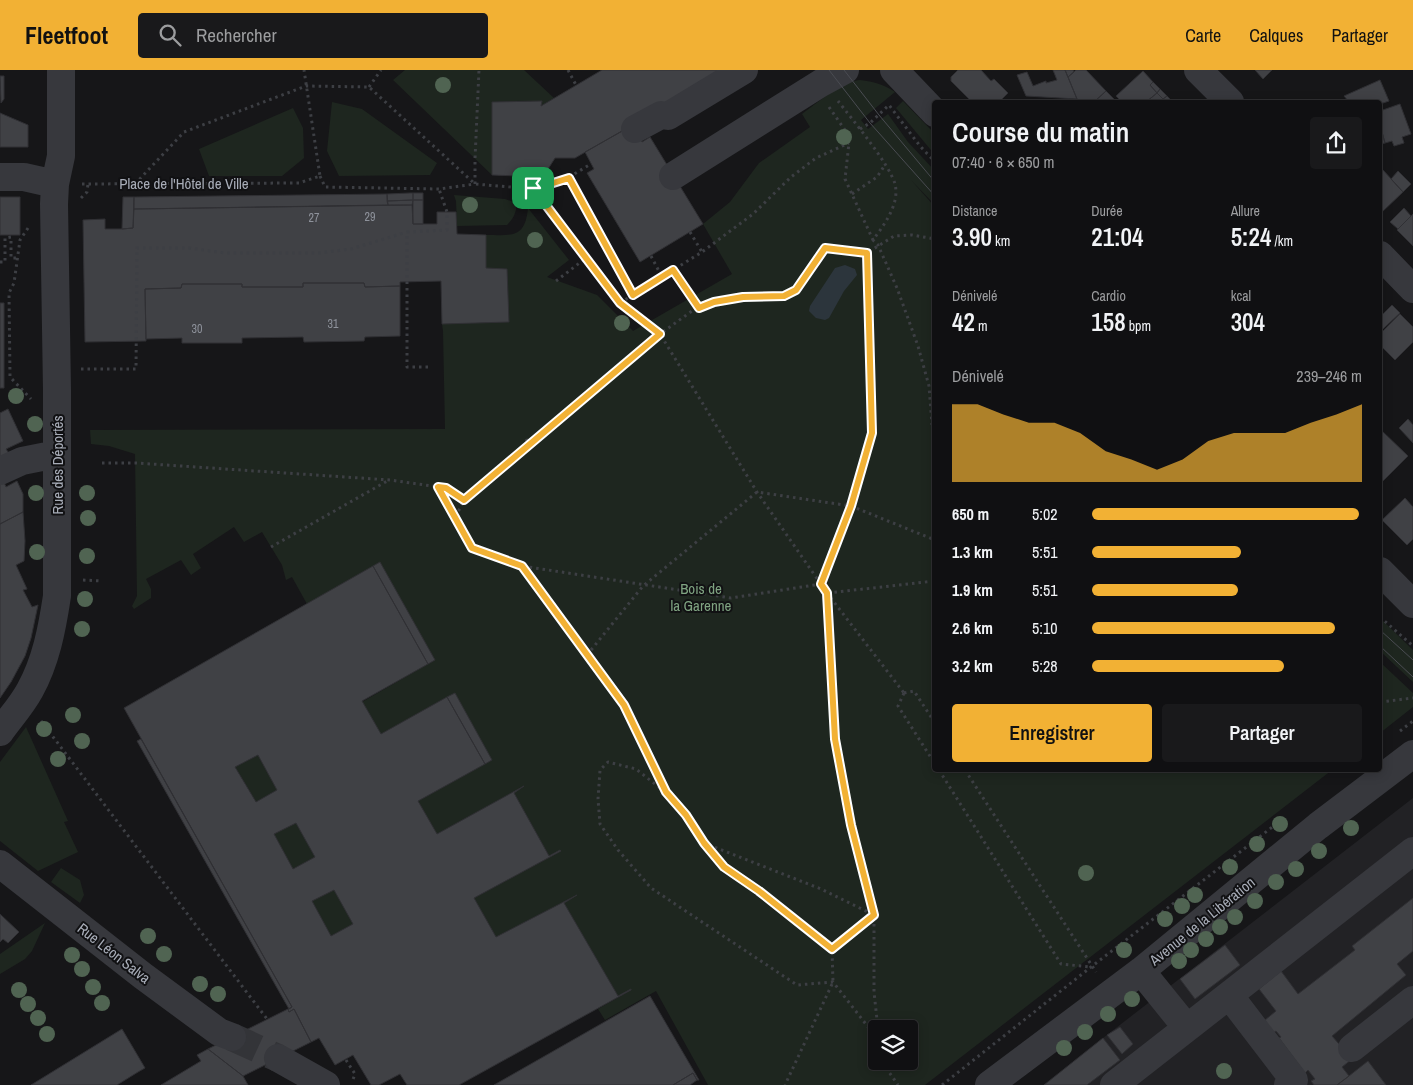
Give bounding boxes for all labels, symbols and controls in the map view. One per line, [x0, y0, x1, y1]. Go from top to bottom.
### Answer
search box [138, 13, 488, 58]
text: Fleetfoot [25, 19, 108, 51]
icon: search [156, 21, 184, 49]
text: Rechercher [196, 22, 277, 48]
text: Carte [1185, 23, 1221, 48]
text: Calques [1249, 23, 1303, 48]
text: Partager [1331, 23, 1388, 48]
text: Course du matin [952, 113, 1129, 151]
button: share [1310, 117, 1362, 169]
text: 07:40 · 6 × 650 m [952, 151, 1055, 173]
pin [512, 167, 554, 209]
street label: Place de l'Hôtel de Ville [119, 173, 249, 194]
icon: arrive [519, 174, 547, 202]
text: Distance [952, 202, 997, 220]
text: Durée [1091, 202, 1123, 220]
text: Allure [1231, 202, 1260, 220]
house number: 29 [365, 209, 375, 225]
house number: 27 [309, 210, 320, 226]
text: 3.90 [952, 220, 992, 254]
text: 21:04 [1091, 220, 1143, 254]
text: 5:24 [1231, 220, 1271, 254]
text: km [992, 232, 1010, 250]
text: /km [1271, 232, 1293, 250]
text: Dénivelé [952, 287, 997, 305]
text: Cardio [1091, 287, 1126, 305]
text: kcal [1231, 287, 1251, 305]
text: 42 [952, 305, 975, 339]
text: 158 [1091, 305, 1126, 339]
text: 304 [1231, 305, 1265, 339]
house number: 31 [328, 316, 339, 332]
text: m [975, 317, 988, 335]
text: bpm [1126, 317, 1151, 335]
house number: 30 [192, 321, 202, 337]
text: Dénivelé [952, 365, 1004, 387]
text: 239–246 m [1296, 365, 1362, 387]
street label: Rue des Déportés [47, 415, 68, 515]
text: 650 m [952, 503, 989, 525]
text: 5:02 [1032, 503, 1058, 525]
text: 1.3 km [952, 541, 993, 563]
text: 5:51 [1032, 541, 1058, 563]
park label: Bois de la Garenne [671, 578, 732, 616]
text: 1.9 km [952, 579, 993, 601]
text: 5:51 [1032, 579, 1058, 601]
text: 2.6 km [952, 617, 993, 639]
text: 5:10 [1032, 617, 1058, 639]
text: 3.2 km [952, 655, 993, 677]
text: 5:28 [1032, 655, 1058, 677]
button: Enregistrer [952, 704, 1152, 762]
button: Partager [1162, 704, 1362, 762]
street label: Avenue de la Libération [1144, 872, 1259, 971]
street label: Rue Léon Salva [73, 918, 155, 988]
map controls [868, 1020, 918, 1070]
button: layers [868, 1020, 918, 1070]

